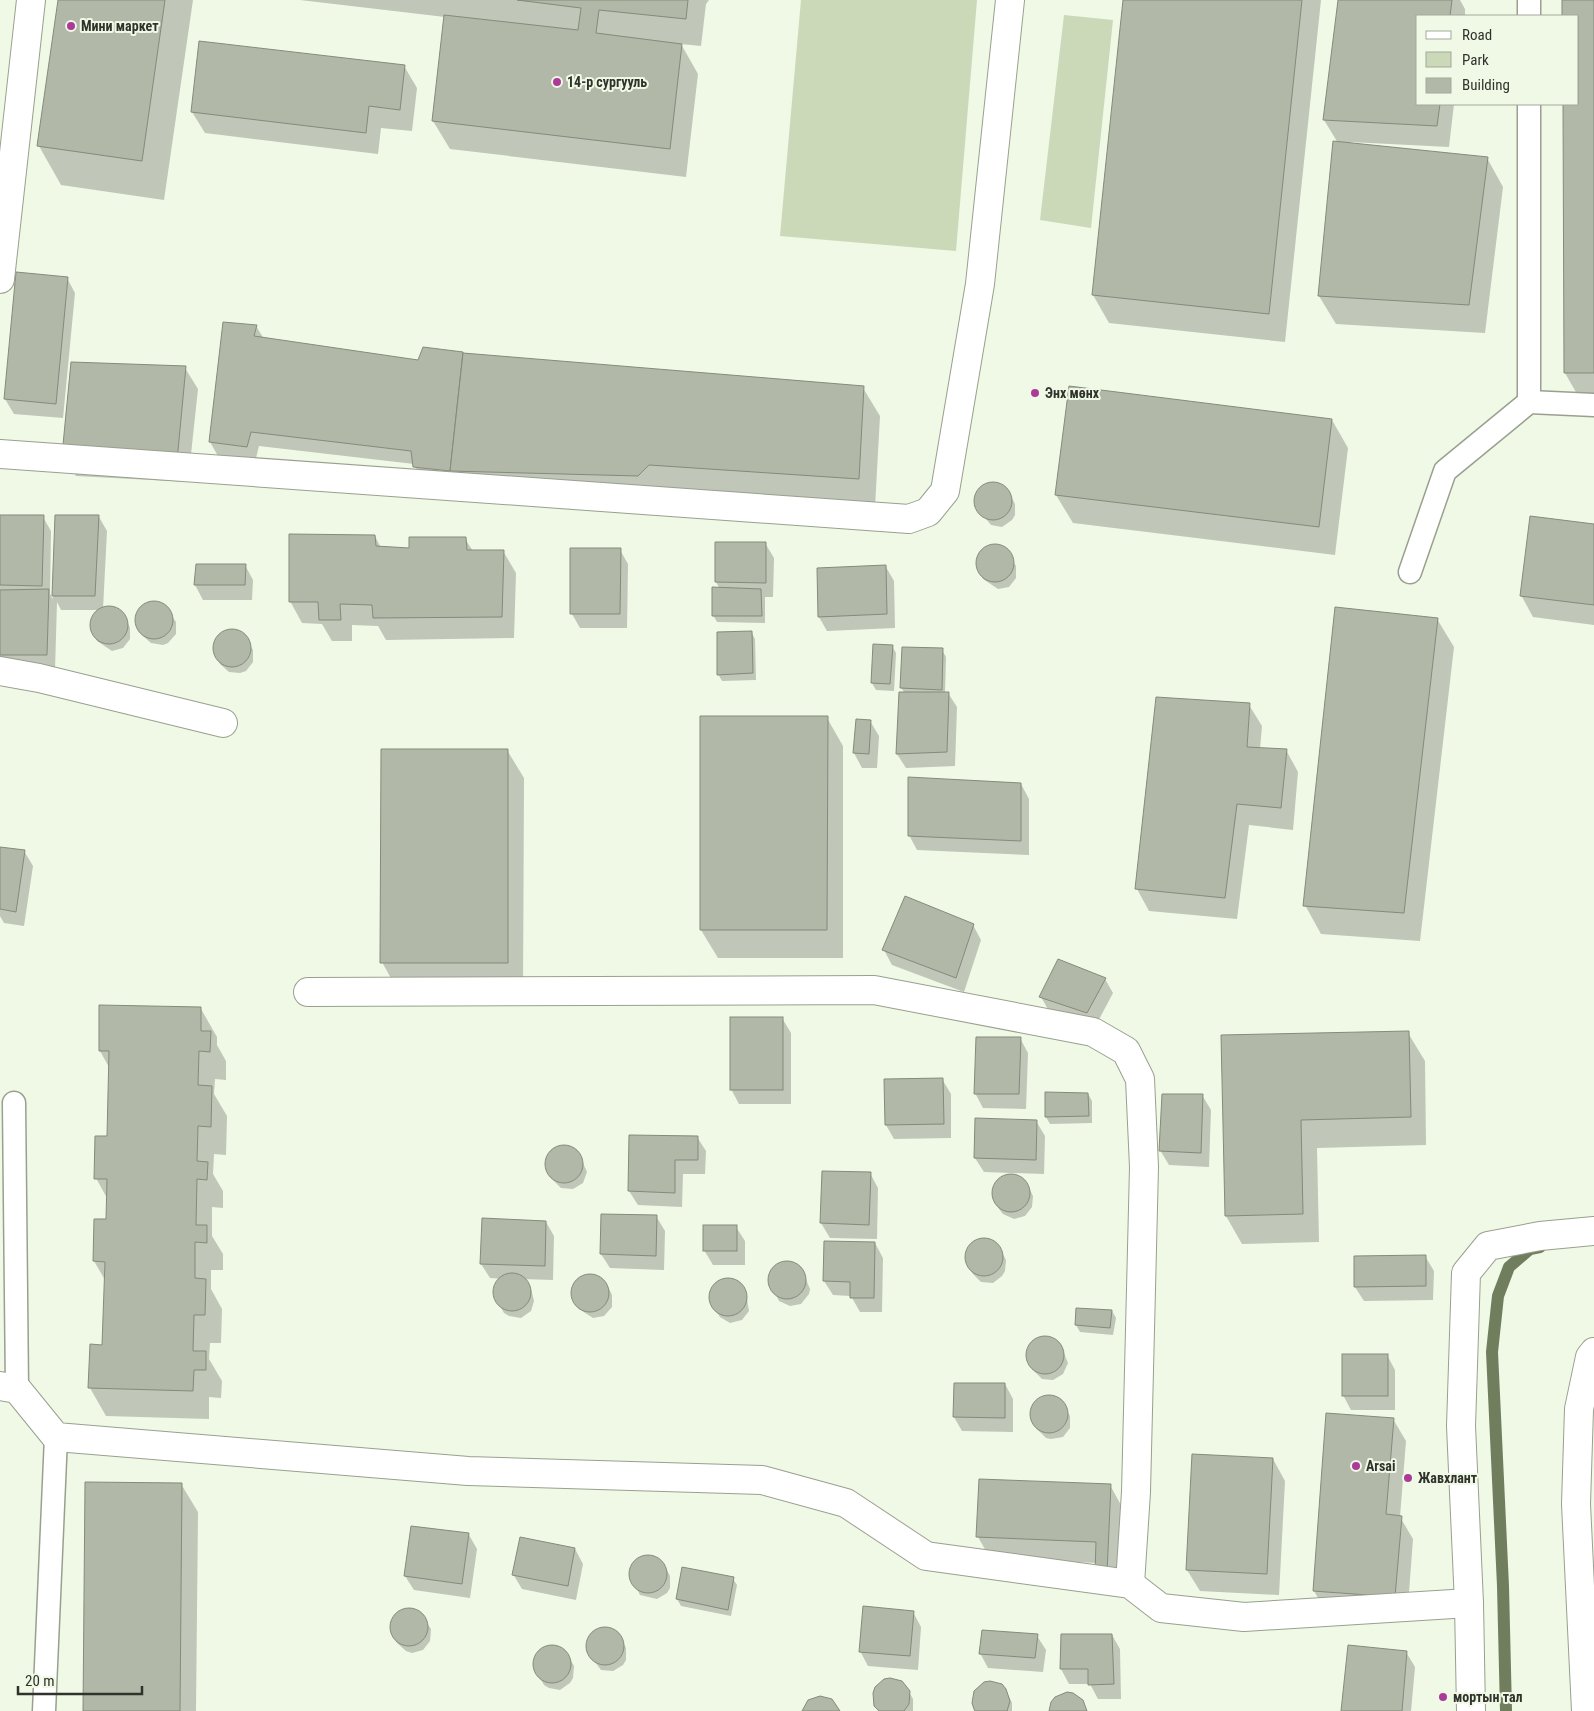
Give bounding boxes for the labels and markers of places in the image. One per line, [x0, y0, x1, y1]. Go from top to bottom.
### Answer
place label: Мини маркет [81, 18, 159, 34]
marker: Мини маркет [65, 20, 77, 32]
place label: 14-р сургууль [567, 74, 647, 90]
marker: 14-р сургууль [551, 76, 563, 88]
place label: Энх мөнх [1045, 385, 1100, 401]
marker: Энх мөнх [1029, 387, 1041, 399]
place label: Arsai [1366, 1458, 1395, 1474]
marker: Arsai [1350, 1460, 1362, 1472]
place label: Жавхлант [1418, 1470, 1478, 1486]
marker: Жавхлант [1402, 1472, 1414, 1484]
place label: мортын тал [1453, 1689, 1523, 1705]
marker: мортын тал [1437, 1691, 1449, 1703]

